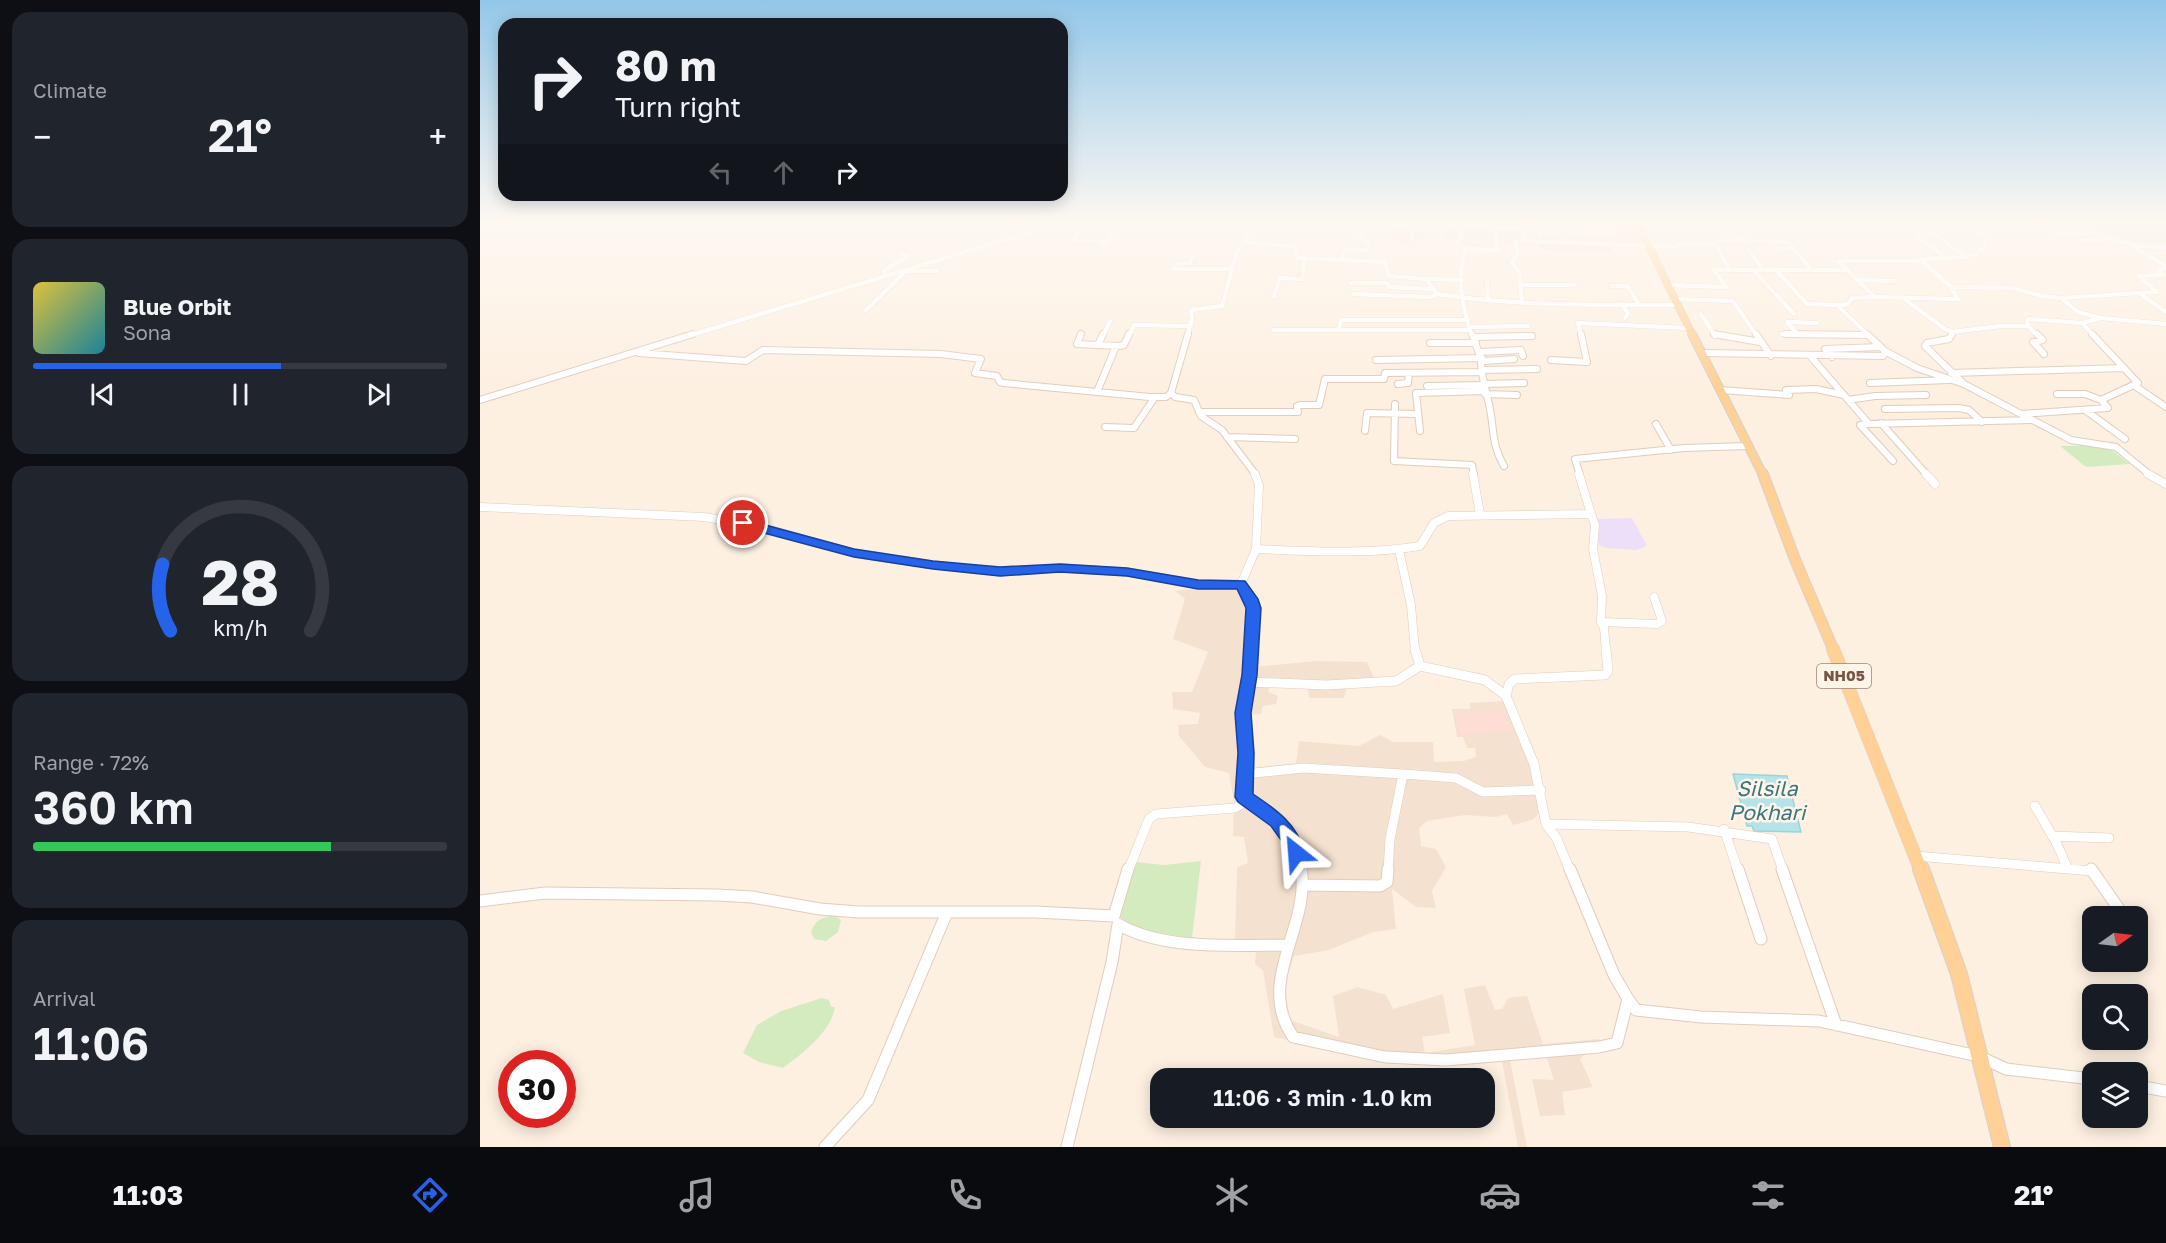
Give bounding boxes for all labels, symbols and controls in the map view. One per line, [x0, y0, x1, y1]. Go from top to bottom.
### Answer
text: 80 m [615, 40, 716, 90]
icon: right [516, 42, 594, 120]
text: Climate [33, 78, 107, 102]
text: Turn right [615, 91, 741, 123]
text: 21° [208, 108, 272, 162]
text: − [33, 117, 51, 156]
text: + [429, 117, 447, 156]
icon: left [704, 156, 737, 189]
icon: ahead [767, 156, 800, 189]
icon: right [830, 156, 863, 189]
text: Blue Orbit [123, 293, 231, 320]
text: Sona [123, 320, 171, 344]
icon: previous [86, 378, 119, 411]
icon: pause [224, 378, 257, 411]
icon: next [362, 378, 395, 411]
pin [717, 497, 768, 548]
icon: arrive [726, 506, 759, 539]
text: 28 [201, 544, 279, 619]
text: km/h [213, 615, 267, 641]
road number: NH05 [1817, 664, 1871, 688]
text: Range · 72% [33, 750, 149, 774]
water label: Silsila Pokhari [1729, 775, 1808, 825]
text: 360 km [33, 780, 194, 834]
position arrow [1264, 821, 1328, 885]
north arrow [2082, 906, 2148, 972]
map controls [2082, 906, 2148, 1128]
button: search [2082, 984, 2148, 1050]
text: Arrival [33, 986, 96, 1010]
text: 11:06 [33, 1016, 149, 1070]
speed limit sign: 30 [498, 1050, 576, 1128]
button: layers [2082, 1062, 2148, 1128]
text: 11:06 · 3 min · 1.0 km [1213, 1084, 1432, 1111]
icon: directions [409, 1174, 451, 1216]
icon: music [676, 1174, 718, 1216]
icon: phone [944, 1174, 986, 1216]
icon: climate [1211, 1174, 1253, 1216]
icon: car [1479, 1174, 1521, 1216]
icon: filters [1747, 1174, 1789, 1216]
text: 11:03 [113, 1179, 183, 1211]
text: 21° [2014, 1179, 2053, 1211]

